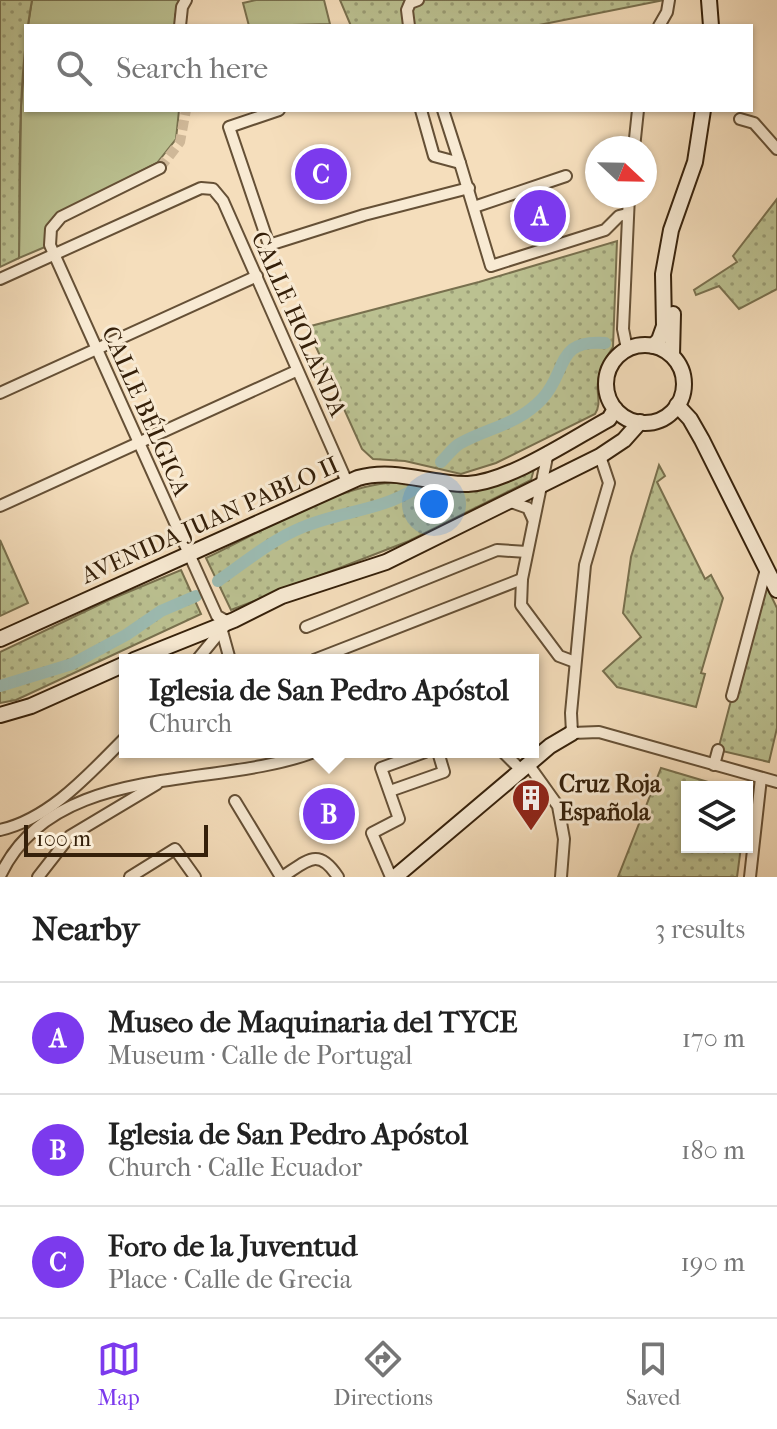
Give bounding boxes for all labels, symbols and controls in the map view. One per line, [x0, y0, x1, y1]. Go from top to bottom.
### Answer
search box [24, 24, 753, 112]
icon: search [52, 46, 96, 90]
text: Search here [116, 51, 268, 86]
north arrow [585, 136, 657, 208]
pin: C [295, 144, 347, 204]
pin: A [514, 186, 566, 246]
street label: CALLE HOLANDA [246, 227, 353, 421]
street label: CALLE BÉLGICA [96, 321, 197, 501]
street label: AVENIDA JUAN PABLO II [76, 450, 343, 590]
your location [414, 484, 454, 524]
popup [119, 654, 539, 758]
text: Iglesia de San Pedro Apóstol [149, 673, 509, 708]
text: Church [149, 708, 232, 739]
place label: Cruz Roja Española [559, 770, 662, 826]
building icon: Cruz Roja Española [510, 777, 552, 832]
map controls [681, 781, 753, 853]
button: layers [681, 781, 753, 853]
pin: B [303, 784, 355, 844]
scale bar [24, 821, 208, 857]
text: 100 m [36, 826, 91, 852]
text: Nearby [32, 909, 139, 949]
text: 3 results [655, 914, 745, 945]
text: Museo de Maquinaria del TYCE [108, 1005, 518, 1040]
text: A [50, 1023, 66, 1054]
text: 170 m [682, 1023, 745, 1054]
text: Museum · Calle de Portugal [108, 1040, 412, 1071]
text: Iglesia de San Pedro Apóstol [108, 1117, 468, 1152]
text: B [50, 1135, 66, 1166]
text: 180 m [681, 1135, 745, 1166]
text: Church · Calle Ecuador [108, 1152, 362, 1183]
text: Foro de la Juventud [108, 1229, 357, 1264]
text: C [49, 1247, 67, 1278]
text: 190 m [681, 1247, 745, 1278]
text: Place · Calle de Grecia [108, 1264, 352, 1295]
tab: Map [97, 1337, 141, 1411]
tab: Directions [334, 1337, 433, 1411]
tab: Saved [626, 1337, 680, 1411]

